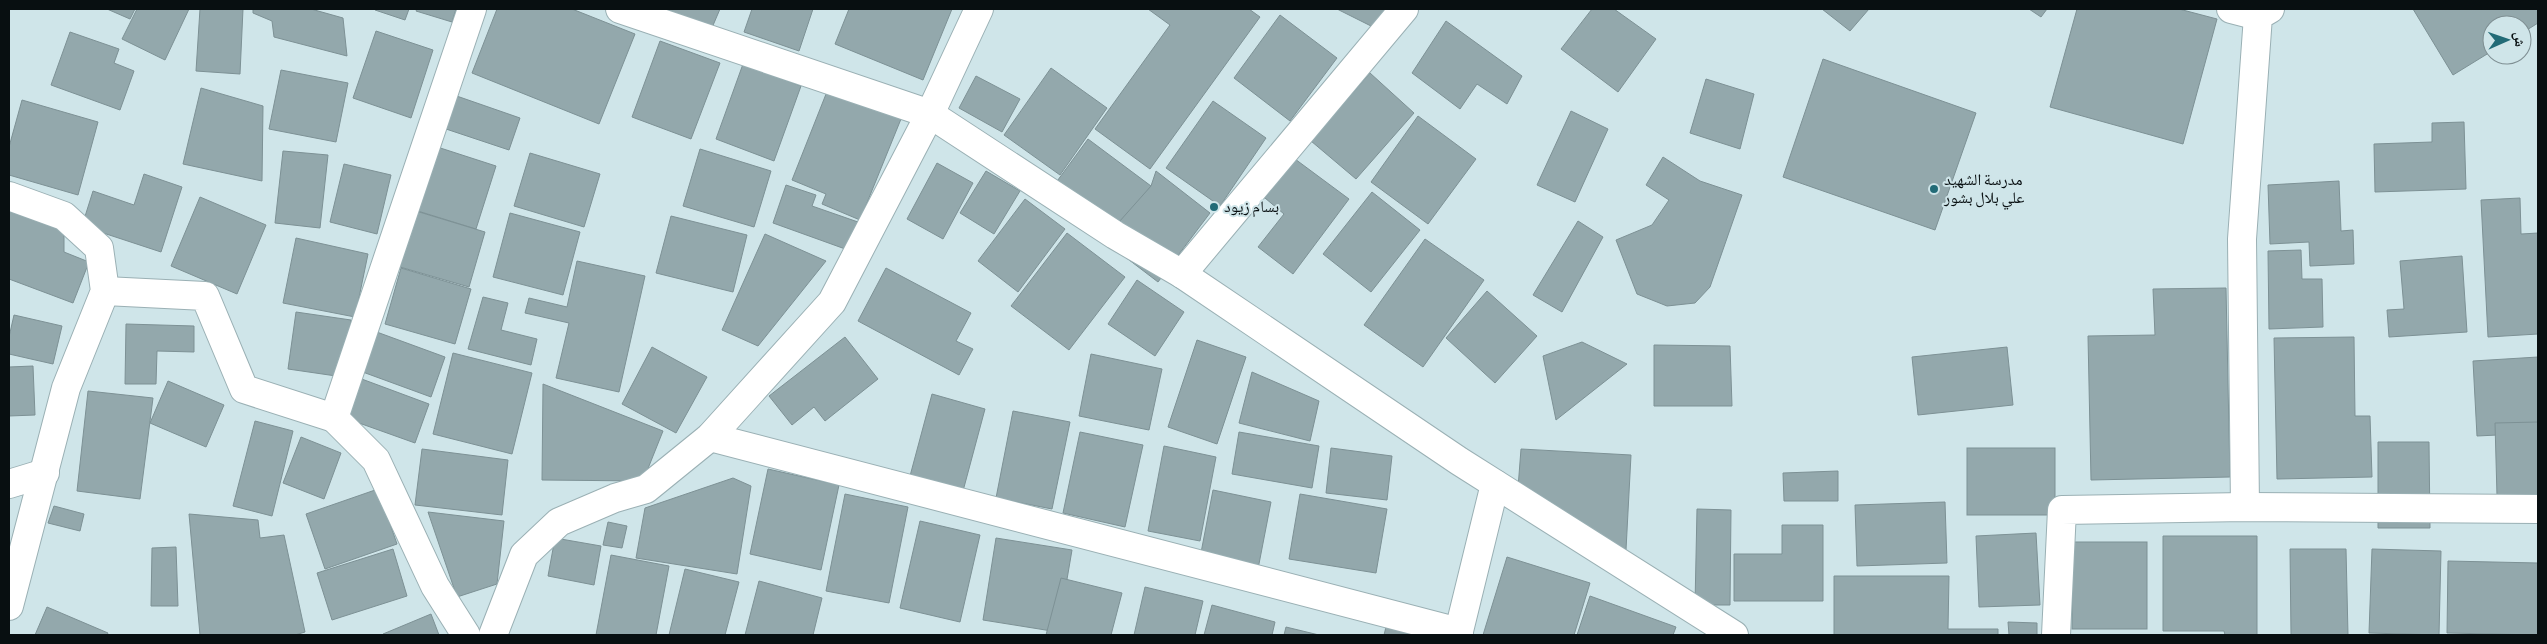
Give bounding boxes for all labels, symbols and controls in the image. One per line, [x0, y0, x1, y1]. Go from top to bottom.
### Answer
north arrow [2482, 15, 2532, 65]
text: ش [2511, 32, 2528, 47]
place label: مدرسة الشهيد علي بلال بشور [1943, 171, 2024, 210]
marker: مدرسة الشهيد علي بلال بشور [1928, 183, 1940, 195]
place label: بسام زيود [1224, 198, 1279, 217]
marker: بسام زيود [1208, 201, 1220, 213]

